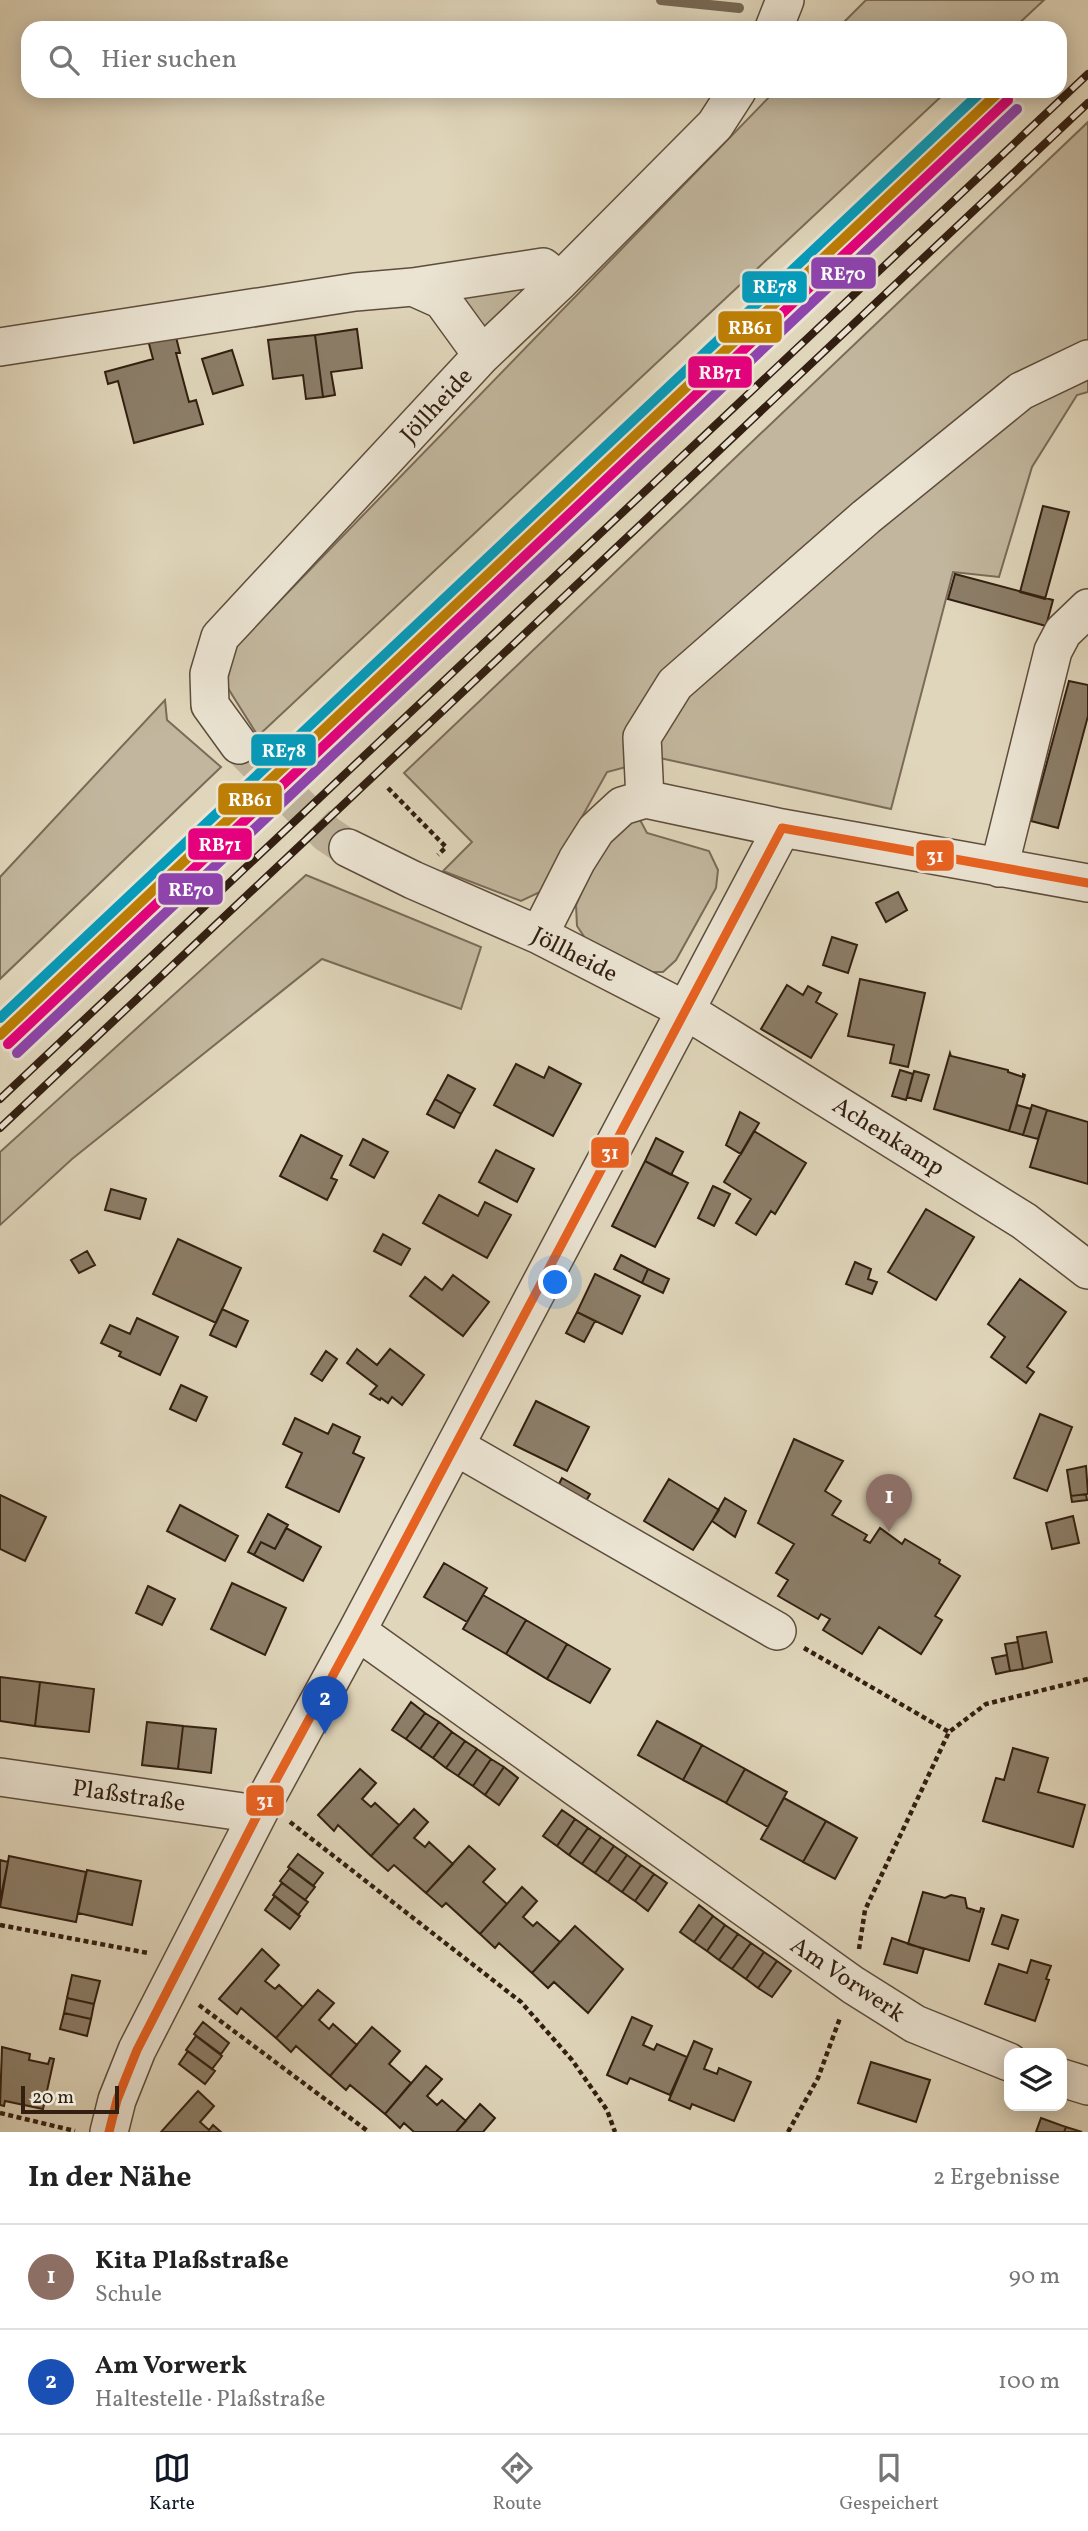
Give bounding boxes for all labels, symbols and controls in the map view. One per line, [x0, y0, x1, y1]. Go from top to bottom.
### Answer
search box [21, 21, 1067, 98]
icon: search [45, 41, 83, 79]
text: Hier suchen [101, 42, 237, 78]
line badge: RE70 [810, 256, 877, 290]
text: RE70 [820, 262, 866, 288]
line badge: RE78 [741, 270, 808, 304]
text: RE78 [753, 275, 797, 301]
line badge: RB61 [717, 310, 783, 344]
text: RB61 [728, 316, 772, 342]
line badge: RB71 [687, 355, 753, 389]
street label: Jöllheide [393, 361, 481, 452]
text: RB71 [699, 361, 741, 387]
line badge: RE78 [250, 733, 317, 767]
text: RE78 [262, 739, 306, 765]
line badge: RB61 [217, 782, 283, 816]
text: RB61 [228, 788, 272, 814]
line badge: RB71 [187, 827, 253, 861]
text: RB71 [199, 833, 241, 859]
line badge: 31 [915, 839, 955, 872]
text: 31 [926, 844, 944, 870]
line badge: RE70 [157, 872, 224, 906]
text: RE70 [168, 878, 214, 904]
street label: Jöllheide [525, 920, 623, 992]
street label: Achenkamp [825, 1090, 951, 1186]
line badge: 31 [590, 1136, 630, 1169]
text: 31 [601, 1141, 619, 1167]
your location [538, 1265, 572, 1299]
pin: 1 [866, 1474, 912, 1532]
pin: 2 [302, 1676, 348, 1734]
street label: Plaßstraße [70, 1772, 187, 1822]
line badge: 31 [245, 1784, 285, 1817]
text: 31 [256, 1789, 274, 1815]
street label: Am Vorwerk [783, 1930, 911, 2032]
map controls [1004, 2048, 1067, 2111]
button: layers [1004, 2048, 1067, 2111]
scale bar [21, 2083, 119, 2115]
text: 20 m [32, 2085, 74, 2111]
text: In der Nähe [28, 2157, 192, 2199]
text: 2 Ergebnisse [933, 2162, 1060, 2194]
text: Kita Plaßstraße [95, 2243, 289, 2279]
text: 1 [46, 2261, 56, 2293]
text: 90 m [1009, 2261, 1060, 2293]
text: Schule [95, 2279, 162, 2311]
text: Am Vorwerk [95, 2348, 247, 2384]
text: 2 [45, 2366, 57, 2398]
text: 100 m [998, 2366, 1060, 2398]
text: Haltestelle · Plaßstraße [95, 2384, 325, 2416]
tab: Karte [149, 2449, 195, 2517]
tab: Route [493, 2449, 542, 2517]
tab: Gespeichert [839, 2449, 939, 2517]

